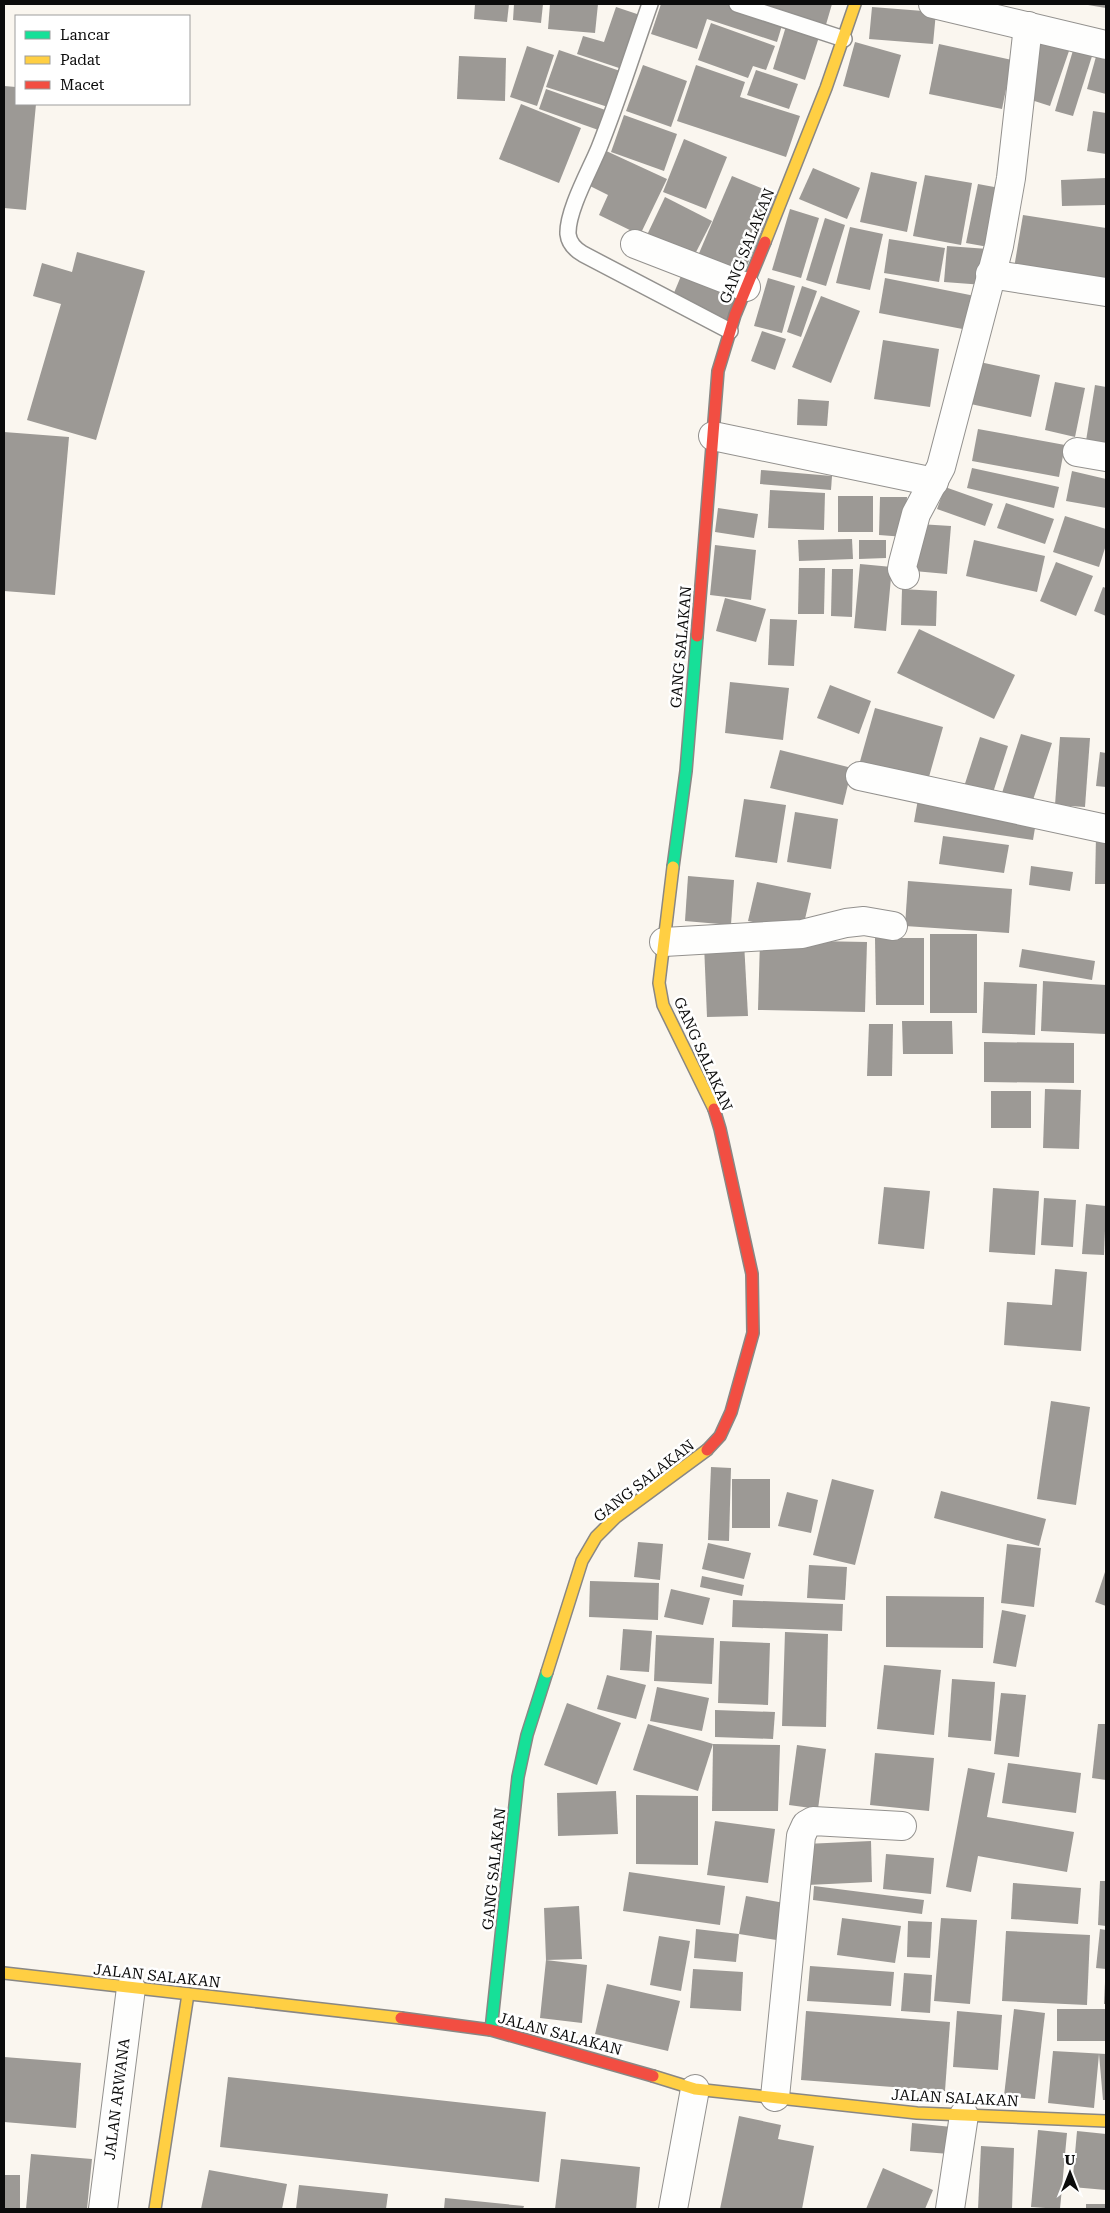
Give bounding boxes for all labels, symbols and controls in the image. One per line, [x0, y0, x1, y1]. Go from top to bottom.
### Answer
legend [15, 15, 190, 105]
text: Lancar [60, 26, 110, 44]
text: Padat [60, 51, 101, 69]
text: Macet [60, 76, 105, 94]
street label: GANG SALAKAN [716, 186, 778, 306]
street label: GANG SALAKAN [667, 585, 695, 709]
street label: GANG SALAKAN [670, 994, 736, 1114]
street label: GANG SALAKAN [590, 1436, 698, 1526]
street label: GANG SALAKAN [479, 1807, 509, 1931]
street label: JALAN SALAKAN [93, 1960, 221, 1992]
street label: JALAN SALAKAN [496, 2009, 624, 2059]
street label: JALAN ARWANA [101, 2037, 133, 2161]
street label: JALAN SALAKAN [891, 2086, 1019, 2110]
north arrow [1045, 2148, 1095, 2198]
text: U [1065, 2152, 1076, 2168]

